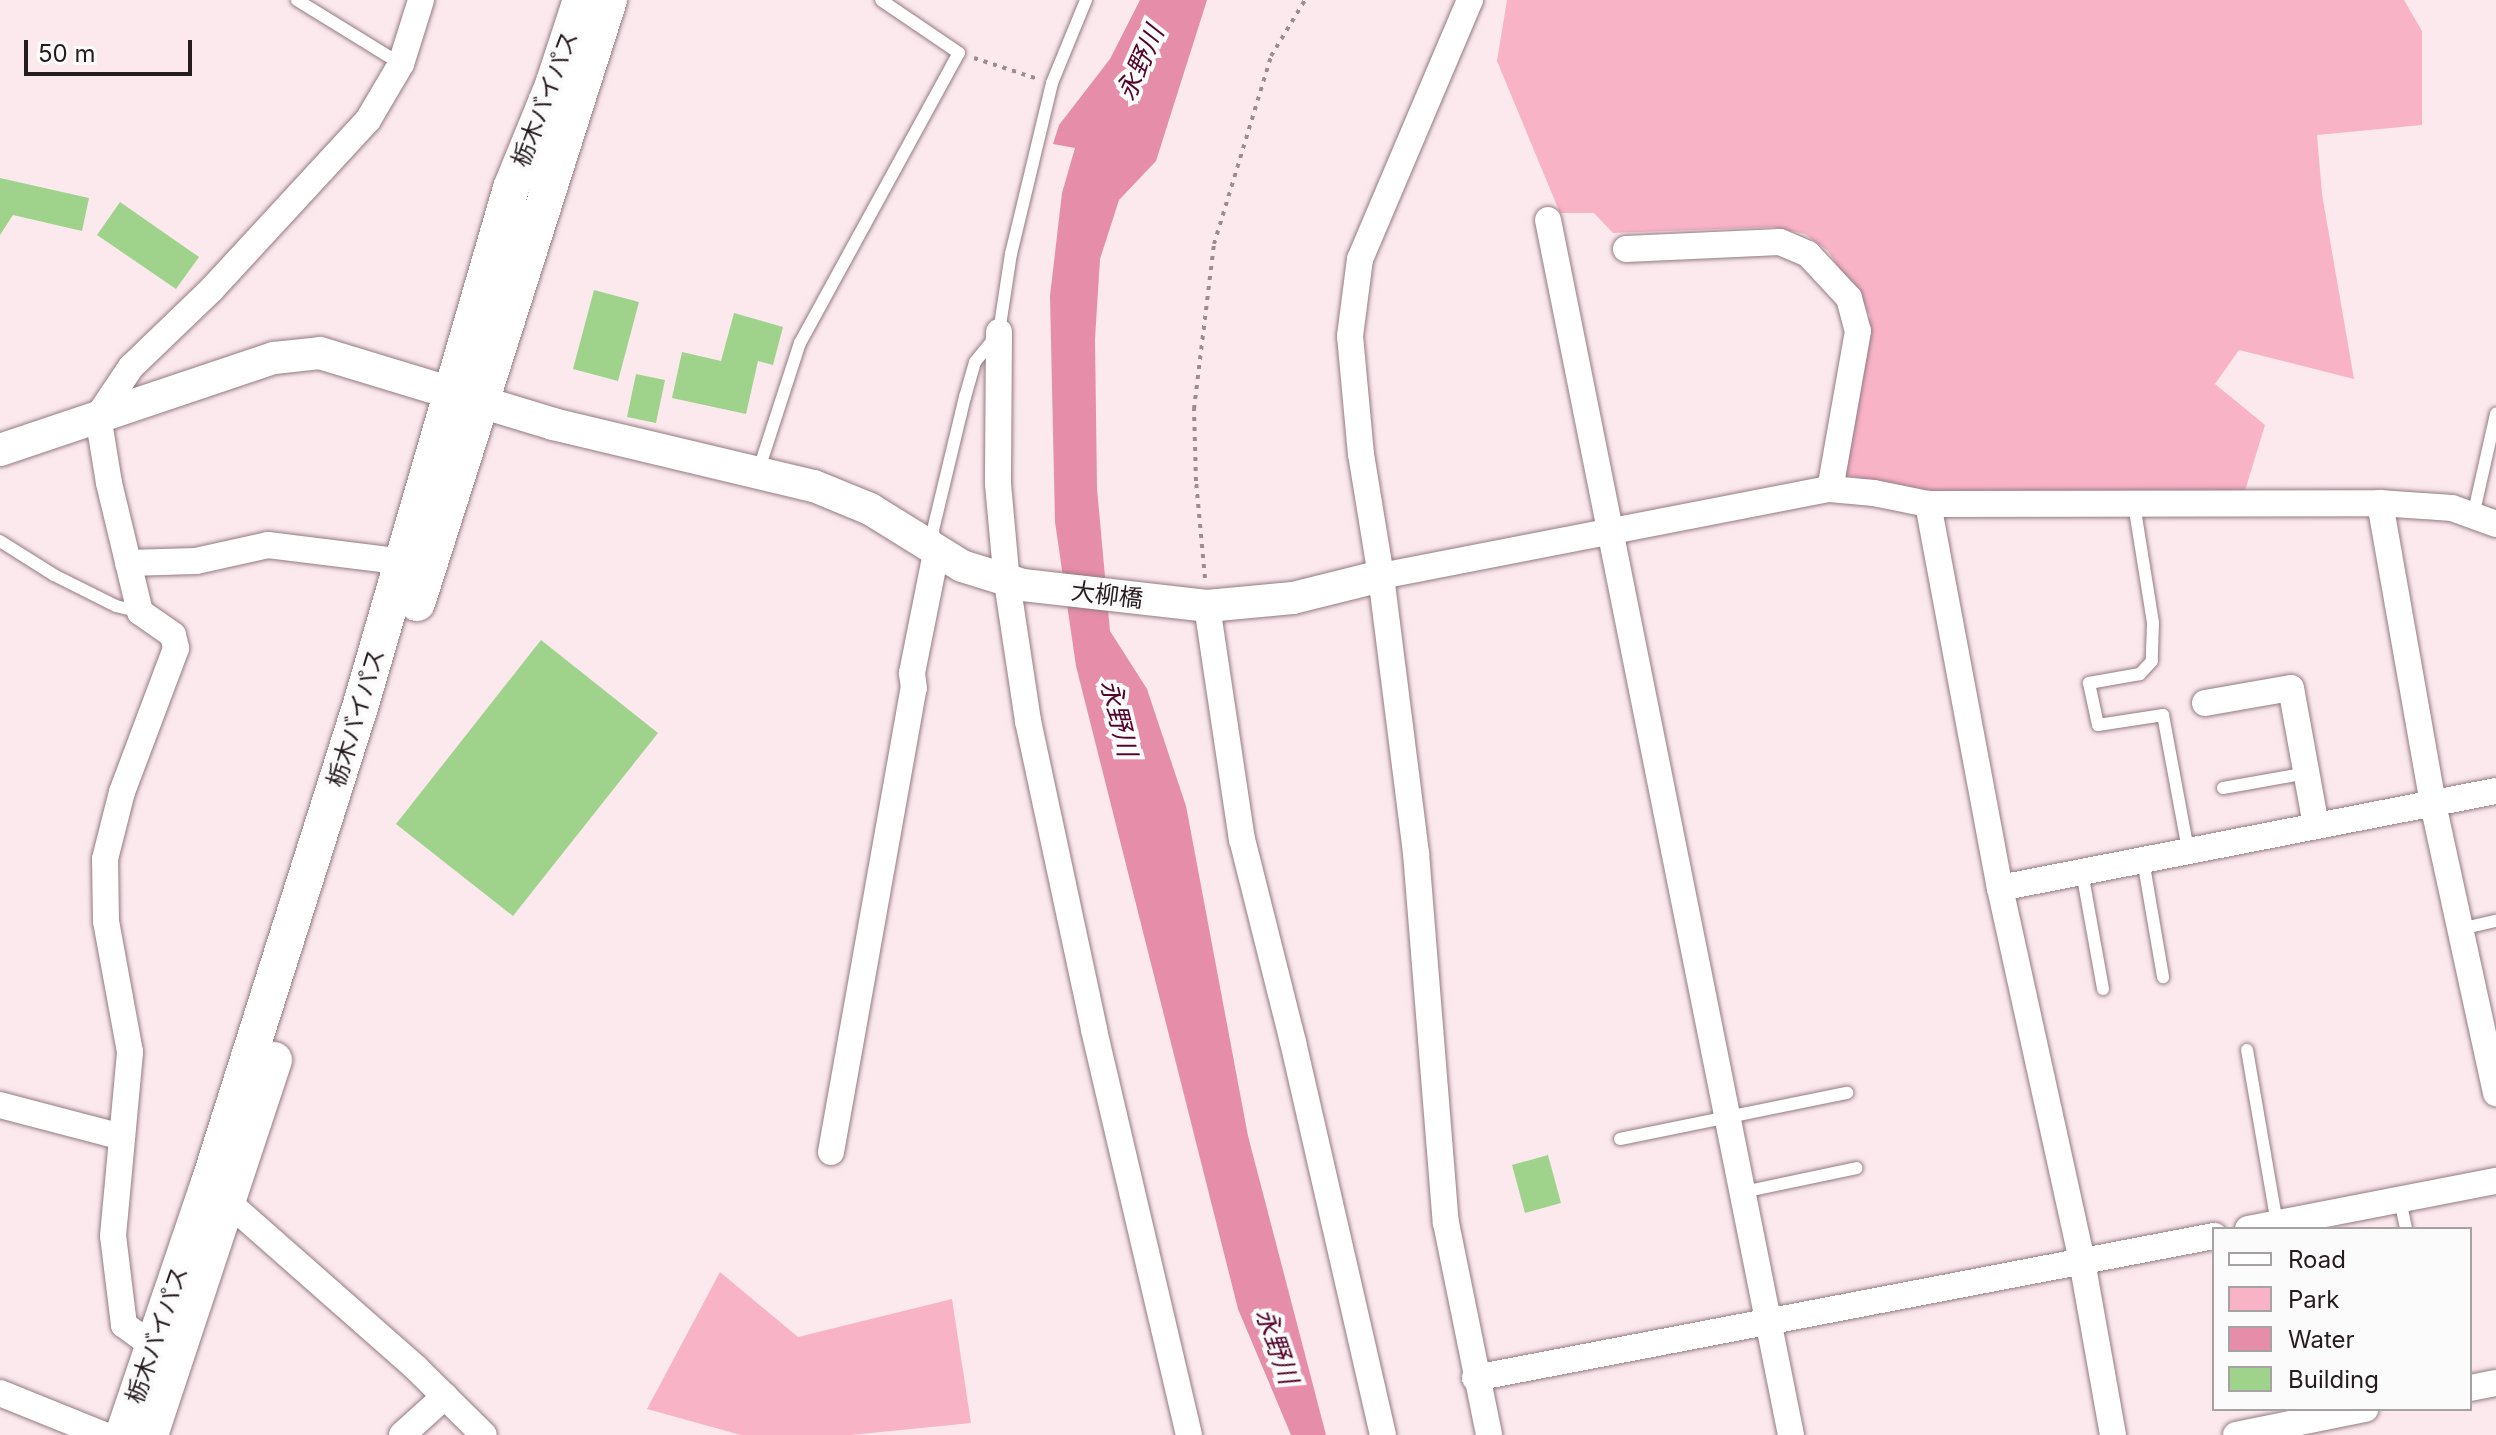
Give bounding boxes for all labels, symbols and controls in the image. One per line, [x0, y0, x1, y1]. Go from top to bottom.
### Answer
water label: 永野川 [1110, 21, 1170, 105]
scale bar [28, 24, 196, 74]
street label: 栃木バイパス [506, 27, 584, 171]
text: 50 m [38, 39, 96, 68]
street label: 大柳橋 [1070, 576, 1144, 614]
street label: 栃木バイパス [321, 645, 391, 791]
water label: 永野川 [1094, 676, 1144, 760]
legend [2212, 1227, 2472, 1411]
text: Road [2288, 1245, 2346, 1274]
street label: 栃木バイパス [120, 1262, 194, 1408]
text: Park [2288, 1285, 2339, 1314]
water label: 永野川 [1250, 1304, 1304, 1388]
text: Water [2288, 1325, 2355, 1354]
text: Building [2288, 1365, 2379, 1394]

